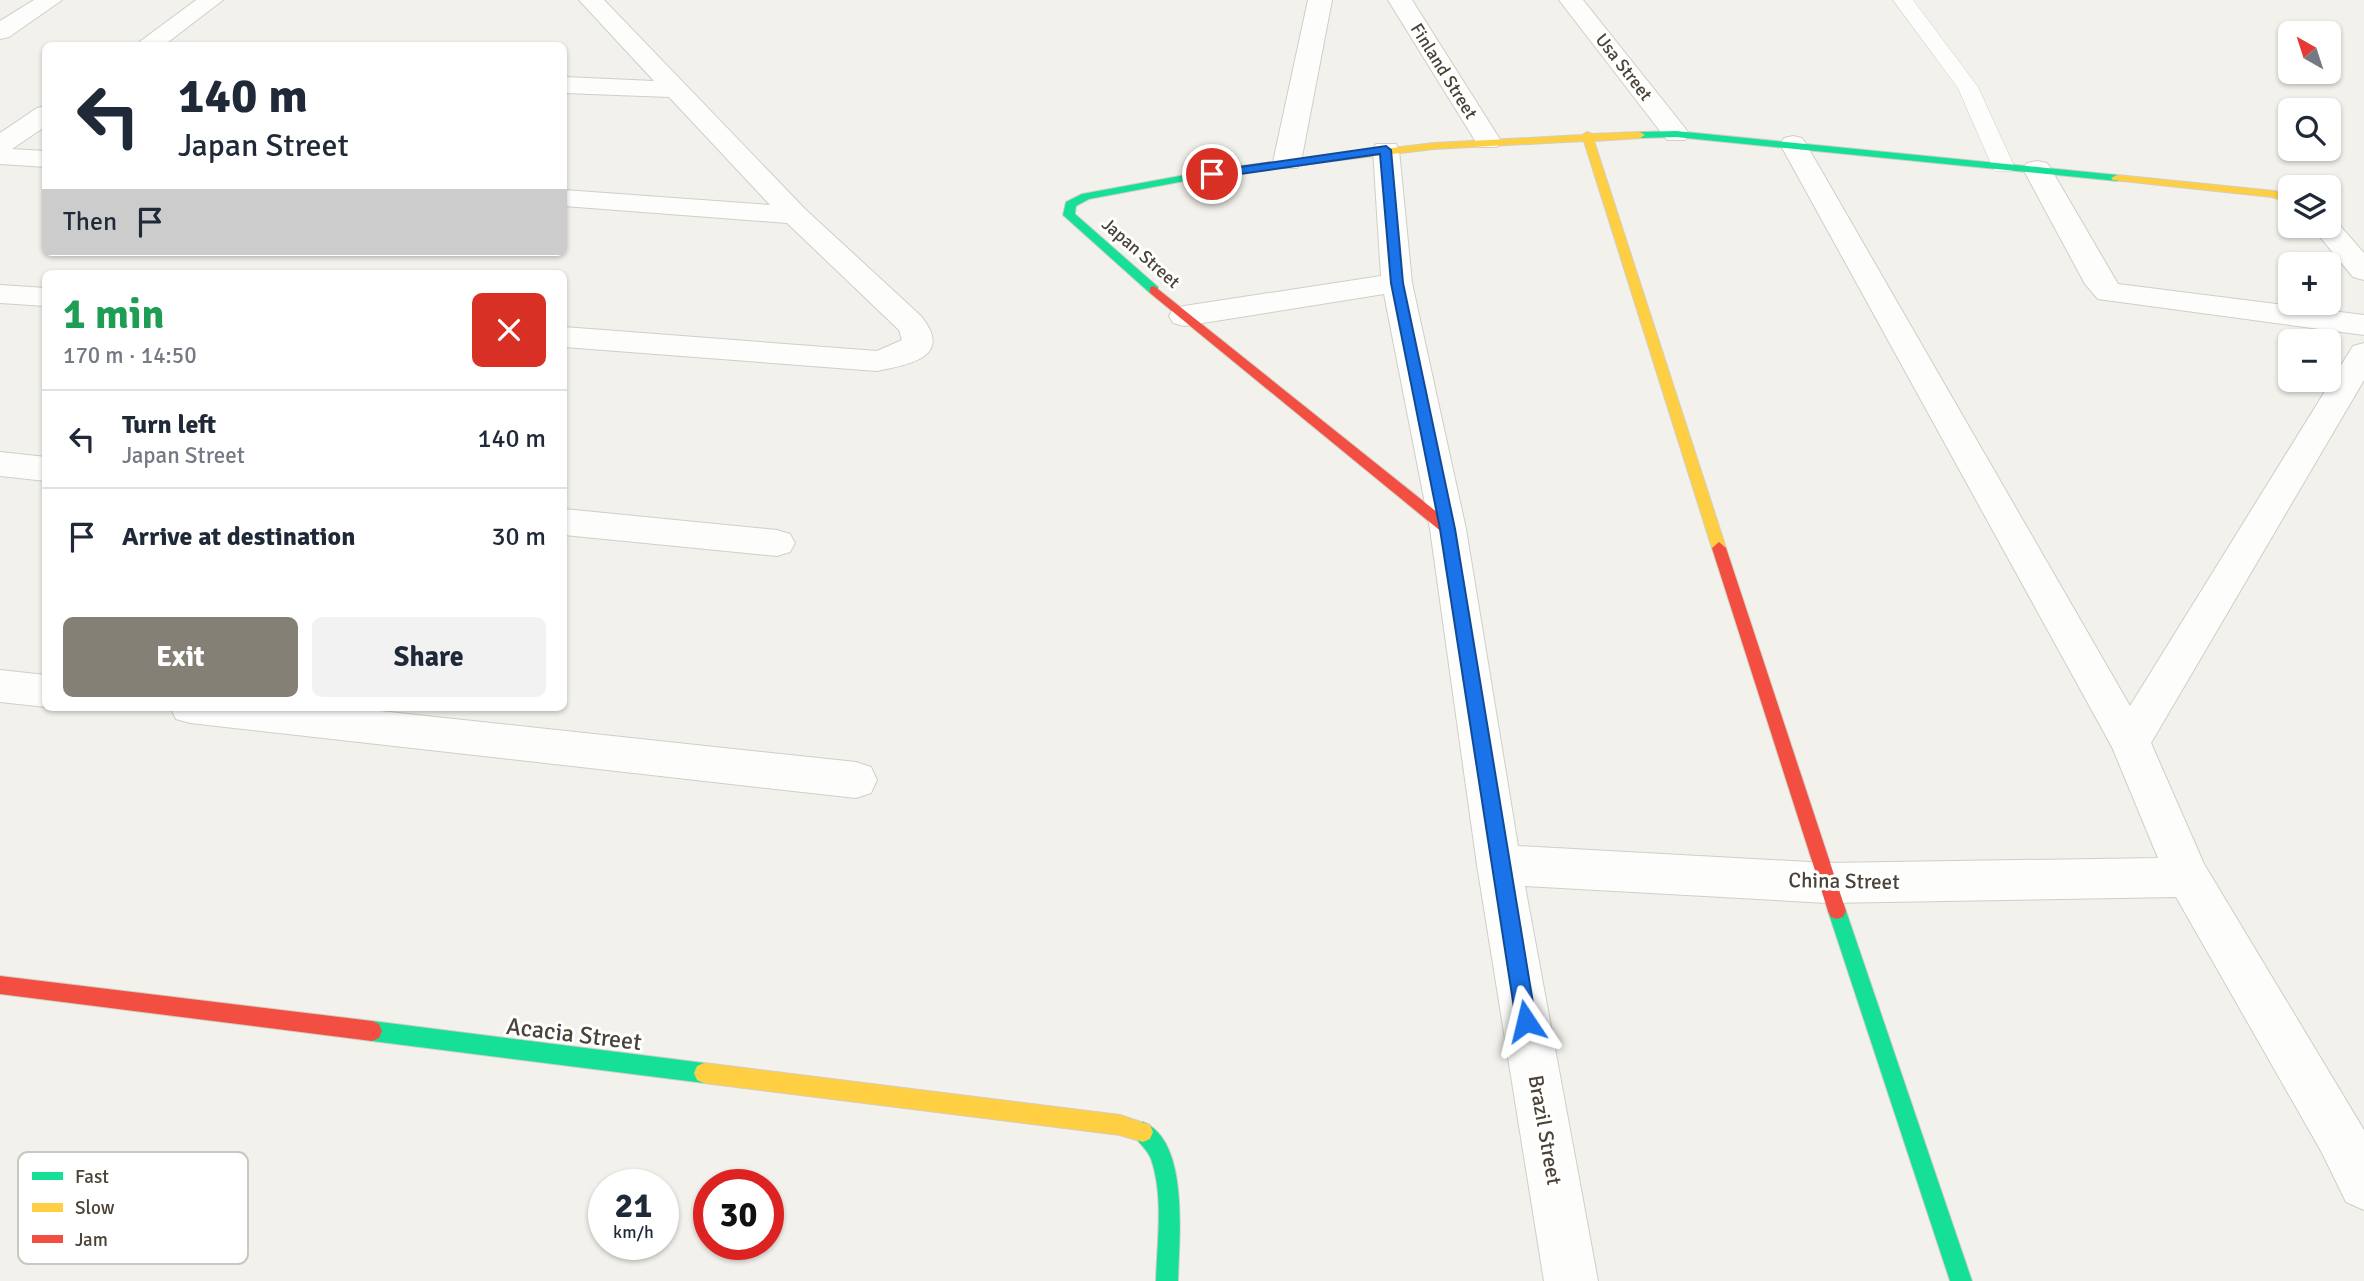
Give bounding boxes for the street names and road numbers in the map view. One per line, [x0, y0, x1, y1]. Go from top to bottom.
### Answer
street label: Finland Street [1406, 19, 1482, 123]
street label: Usa Street [1591, 29, 1657, 105]
street label: Japan Street [1098, 213, 1184, 293]
street label: China Street [1788, 867, 1900, 895]
street label: Acacia Street [505, 1011, 643, 1057]
street label: Brazil Street [1523, 1073, 1567, 1187]

